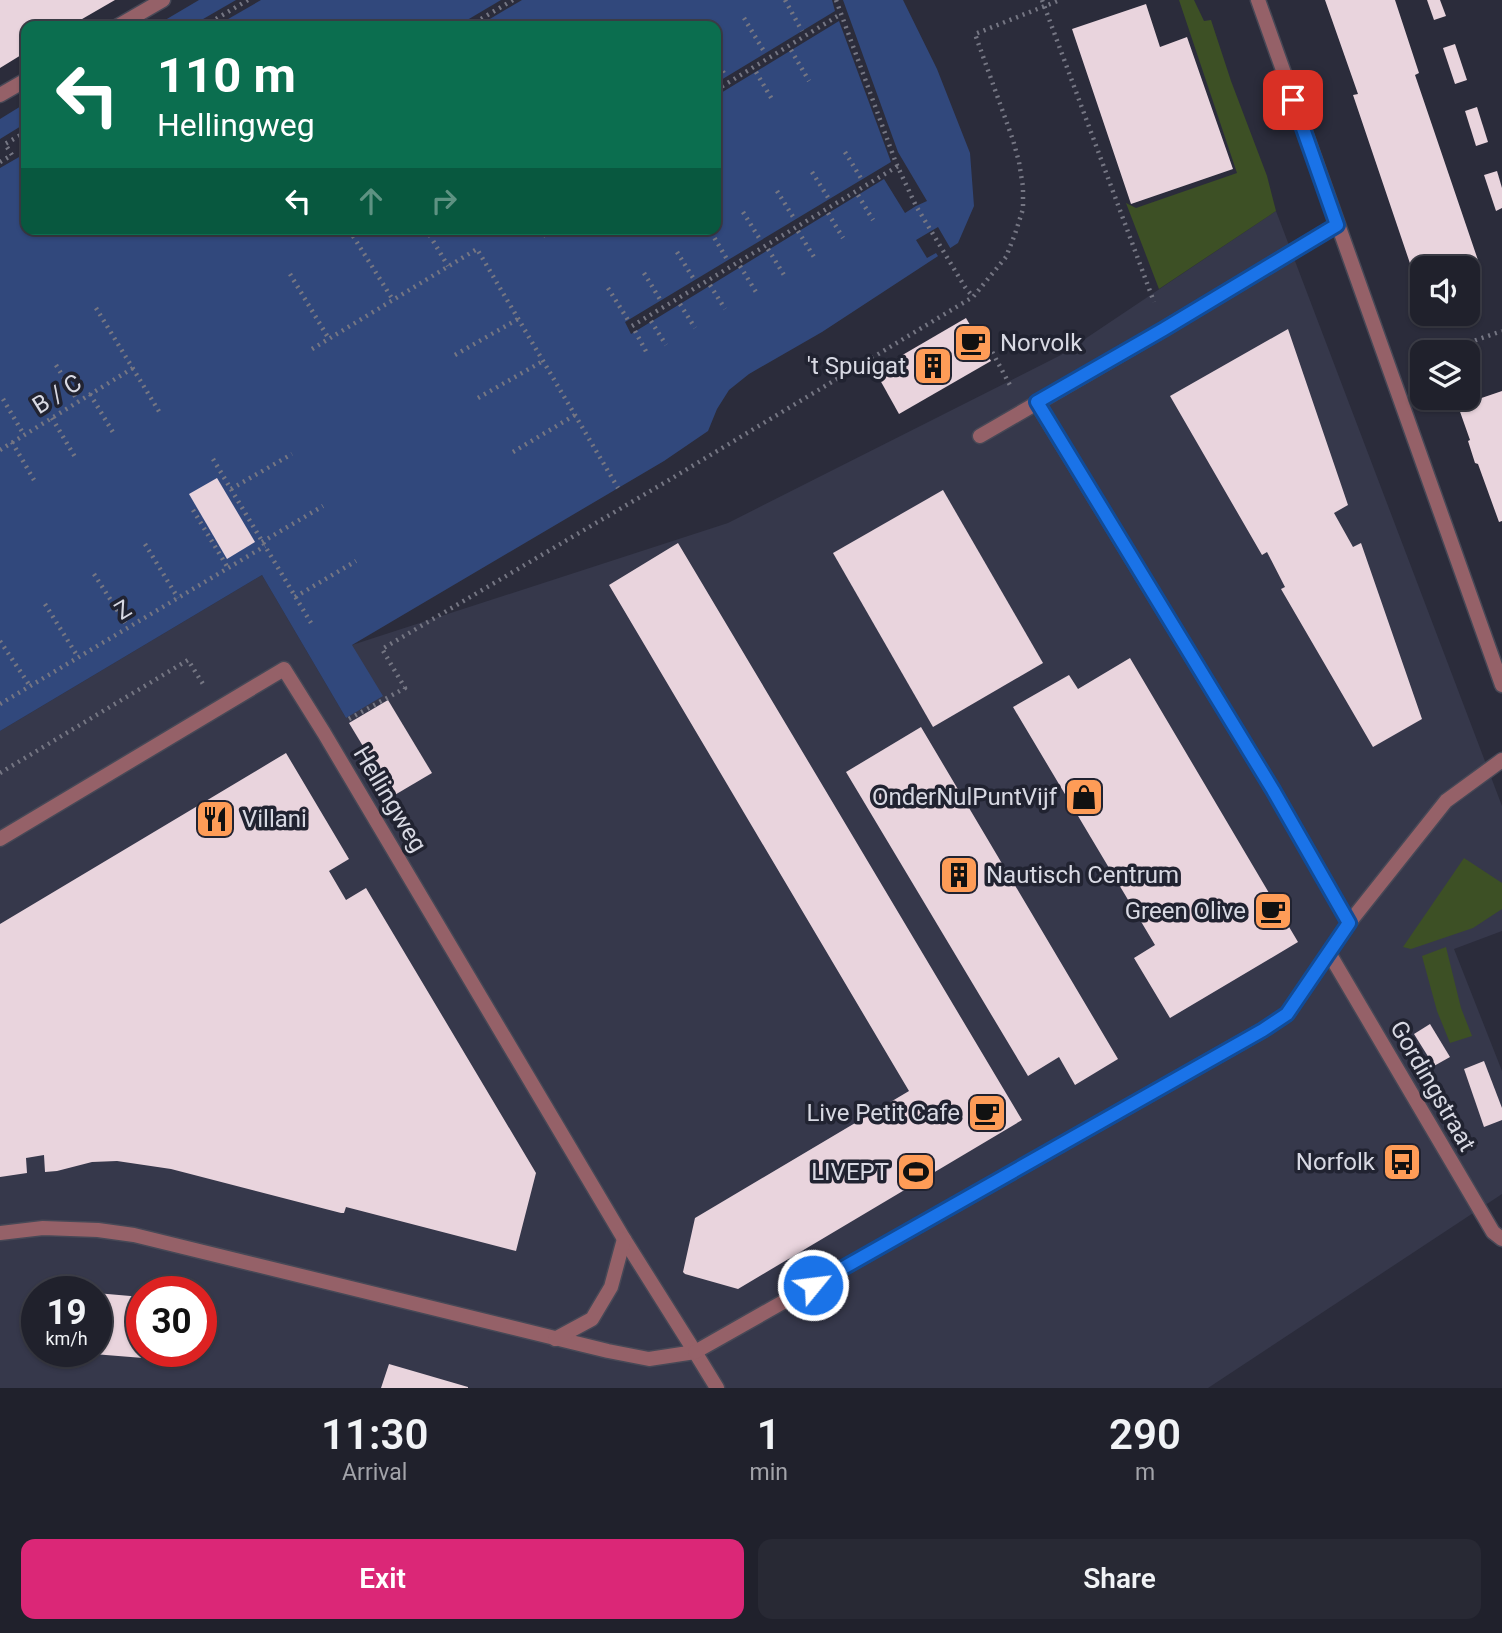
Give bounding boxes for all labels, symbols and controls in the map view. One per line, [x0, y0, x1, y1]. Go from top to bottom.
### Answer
text: 110 m [157, 47, 296, 104]
icon: left [42, 49, 133, 140]
pin [1263, 70, 1323, 130]
icon: arrive [1274, 81, 1312, 119]
text: Hellingweg [157, 106, 315, 144]
icon: left [279, 182, 317, 220]
icon: ahead [352, 182, 390, 220]
icon: right [425, 182, 463, 220]
map controls [1410, 256, 1480, 410]
button: sound [1410, 256, 1480, 326]
cafe icon: Norvolk [952, 322, 994, 364]
place label: Norvolk [1000, 329, 1083, 357]
button: layers [1410, 340, 1480, 410]
building icon: 't Spuigat [912, 345, 954, 387]
place label: 't Spuigat [807, 352, 906, 380]
street label: B / C [27, 368, 87, 420]
street label: Z [110, 594, 136, 626]
street label: Hellingweg [348, 741, 432, 857]
shop icon: OnderNulPuntVijf [1063, 776, 1105, 818]
place label: OnderNulPuntVijf [872, 783, 1058, 811]
restaurant icon: Villani [194, 798, 236, 840]
place label: Villani [242, 805, 307, 833]
building icon: Nautisch Centrum [938, 854, 980, 896]
place label: Nautisch Centrum [986, 861, 1179, 889]
cafe icon: Green Olive [1252, 890, 1294, 932]
place label: Green Olive [1125, 897, 1246, 925]
street label: Gordingstraat [1384, 1016, 1482, 1156]
cafe icon: Live Petit Cafe [966, 1092, 1008, 1134]
place label: Live Petit Cafe [806, 1099, 960, 1127]
bus stop icon: Norfolk [1381, 1141, 1423, 1183]
place label: Norfolk [1296, 1148, 1376, 1176]
sports icon: LIVEPT [895, 1151, 937, 1193]
place label: LIVEPT [811, 1158, 889, 1186]
position arrow [776, 1248, 850, 1322]
speed limit sign: 30 [126, 1276, 217, 1367]
text: 19 [46, 1292, 87, 1333]
text: km/h [45, 1328, 88, 1349]
text: 11:30 [321, 1410, 428, 1459]
text: 1 [757, 1410, 781, 1459]
text: 290 [1109, 1410, 1181, 1459]
text: Arrival [342, 1459, 407, 1486]
text: min [749, 1459, 788, 1486]
text: m [1135, 1459, 1155, 1486]
button: Exit [21, 1539, 744, 1619]
button: Share [758, 1539, 1481, 1619]

